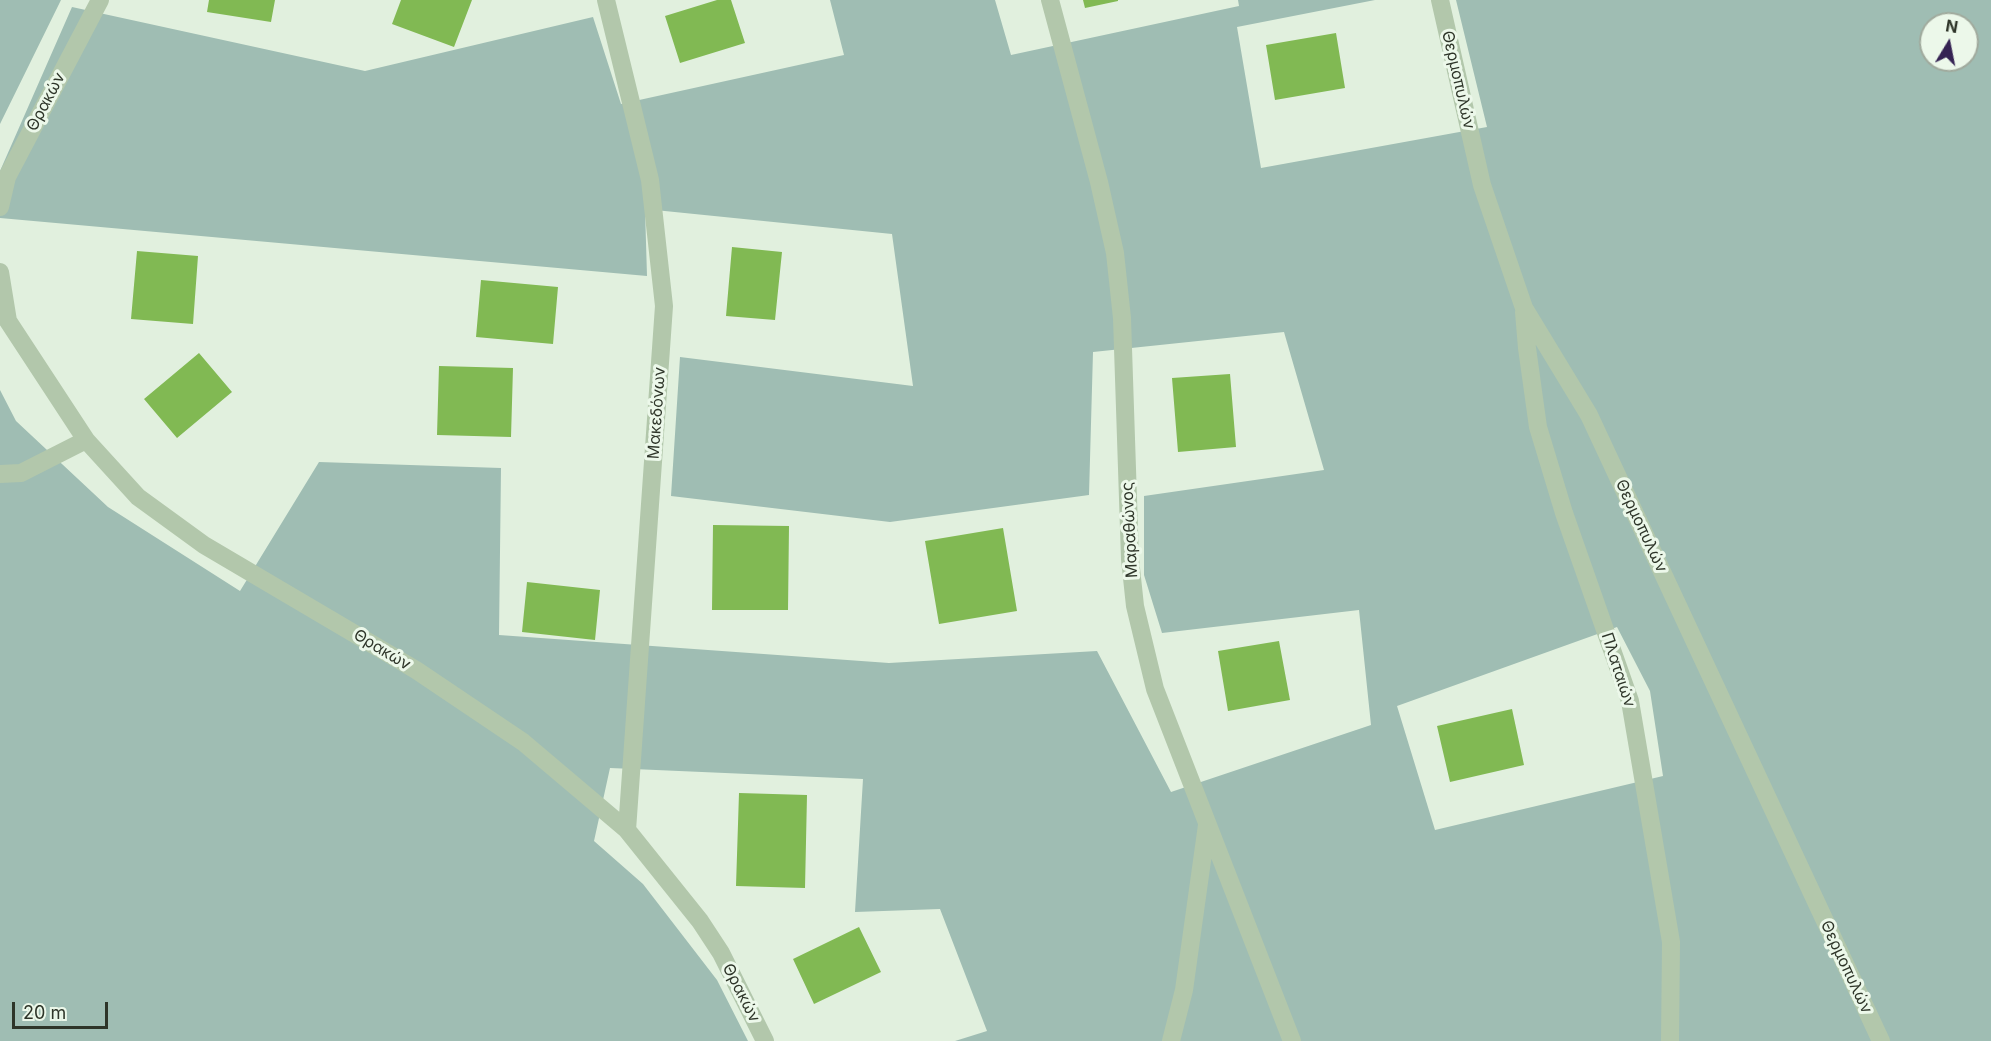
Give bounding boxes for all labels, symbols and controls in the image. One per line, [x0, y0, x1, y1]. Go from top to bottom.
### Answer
north arrow [1919, 12, 1979, 72]
text: N [1944, 15, 1960, 37]
street label: Θερμοπυλών [1437, 29, 1479, 131]
street label: Θρακών [23, 70, 69, 134]
street label: Μακεδόνων [644, 366, 670, 460]
street label: Θερμοπυλών [1611, 476, 1671, 576]
street label: Μαραθώνος [1118, 482, 1142, 578]
street label: Θρακών [350, 625, 414, 675]
street label: Πλαταιών [1597, 630, 1639, 710]
street label: Θερμοπυλών [1816, 917, 1876, 1017]
street label: Θρακών [718, 960, 764, 1026]
scale bar [15, 990, 111, 1028]
text: 20 m [23, 1002, 66, 1023]

